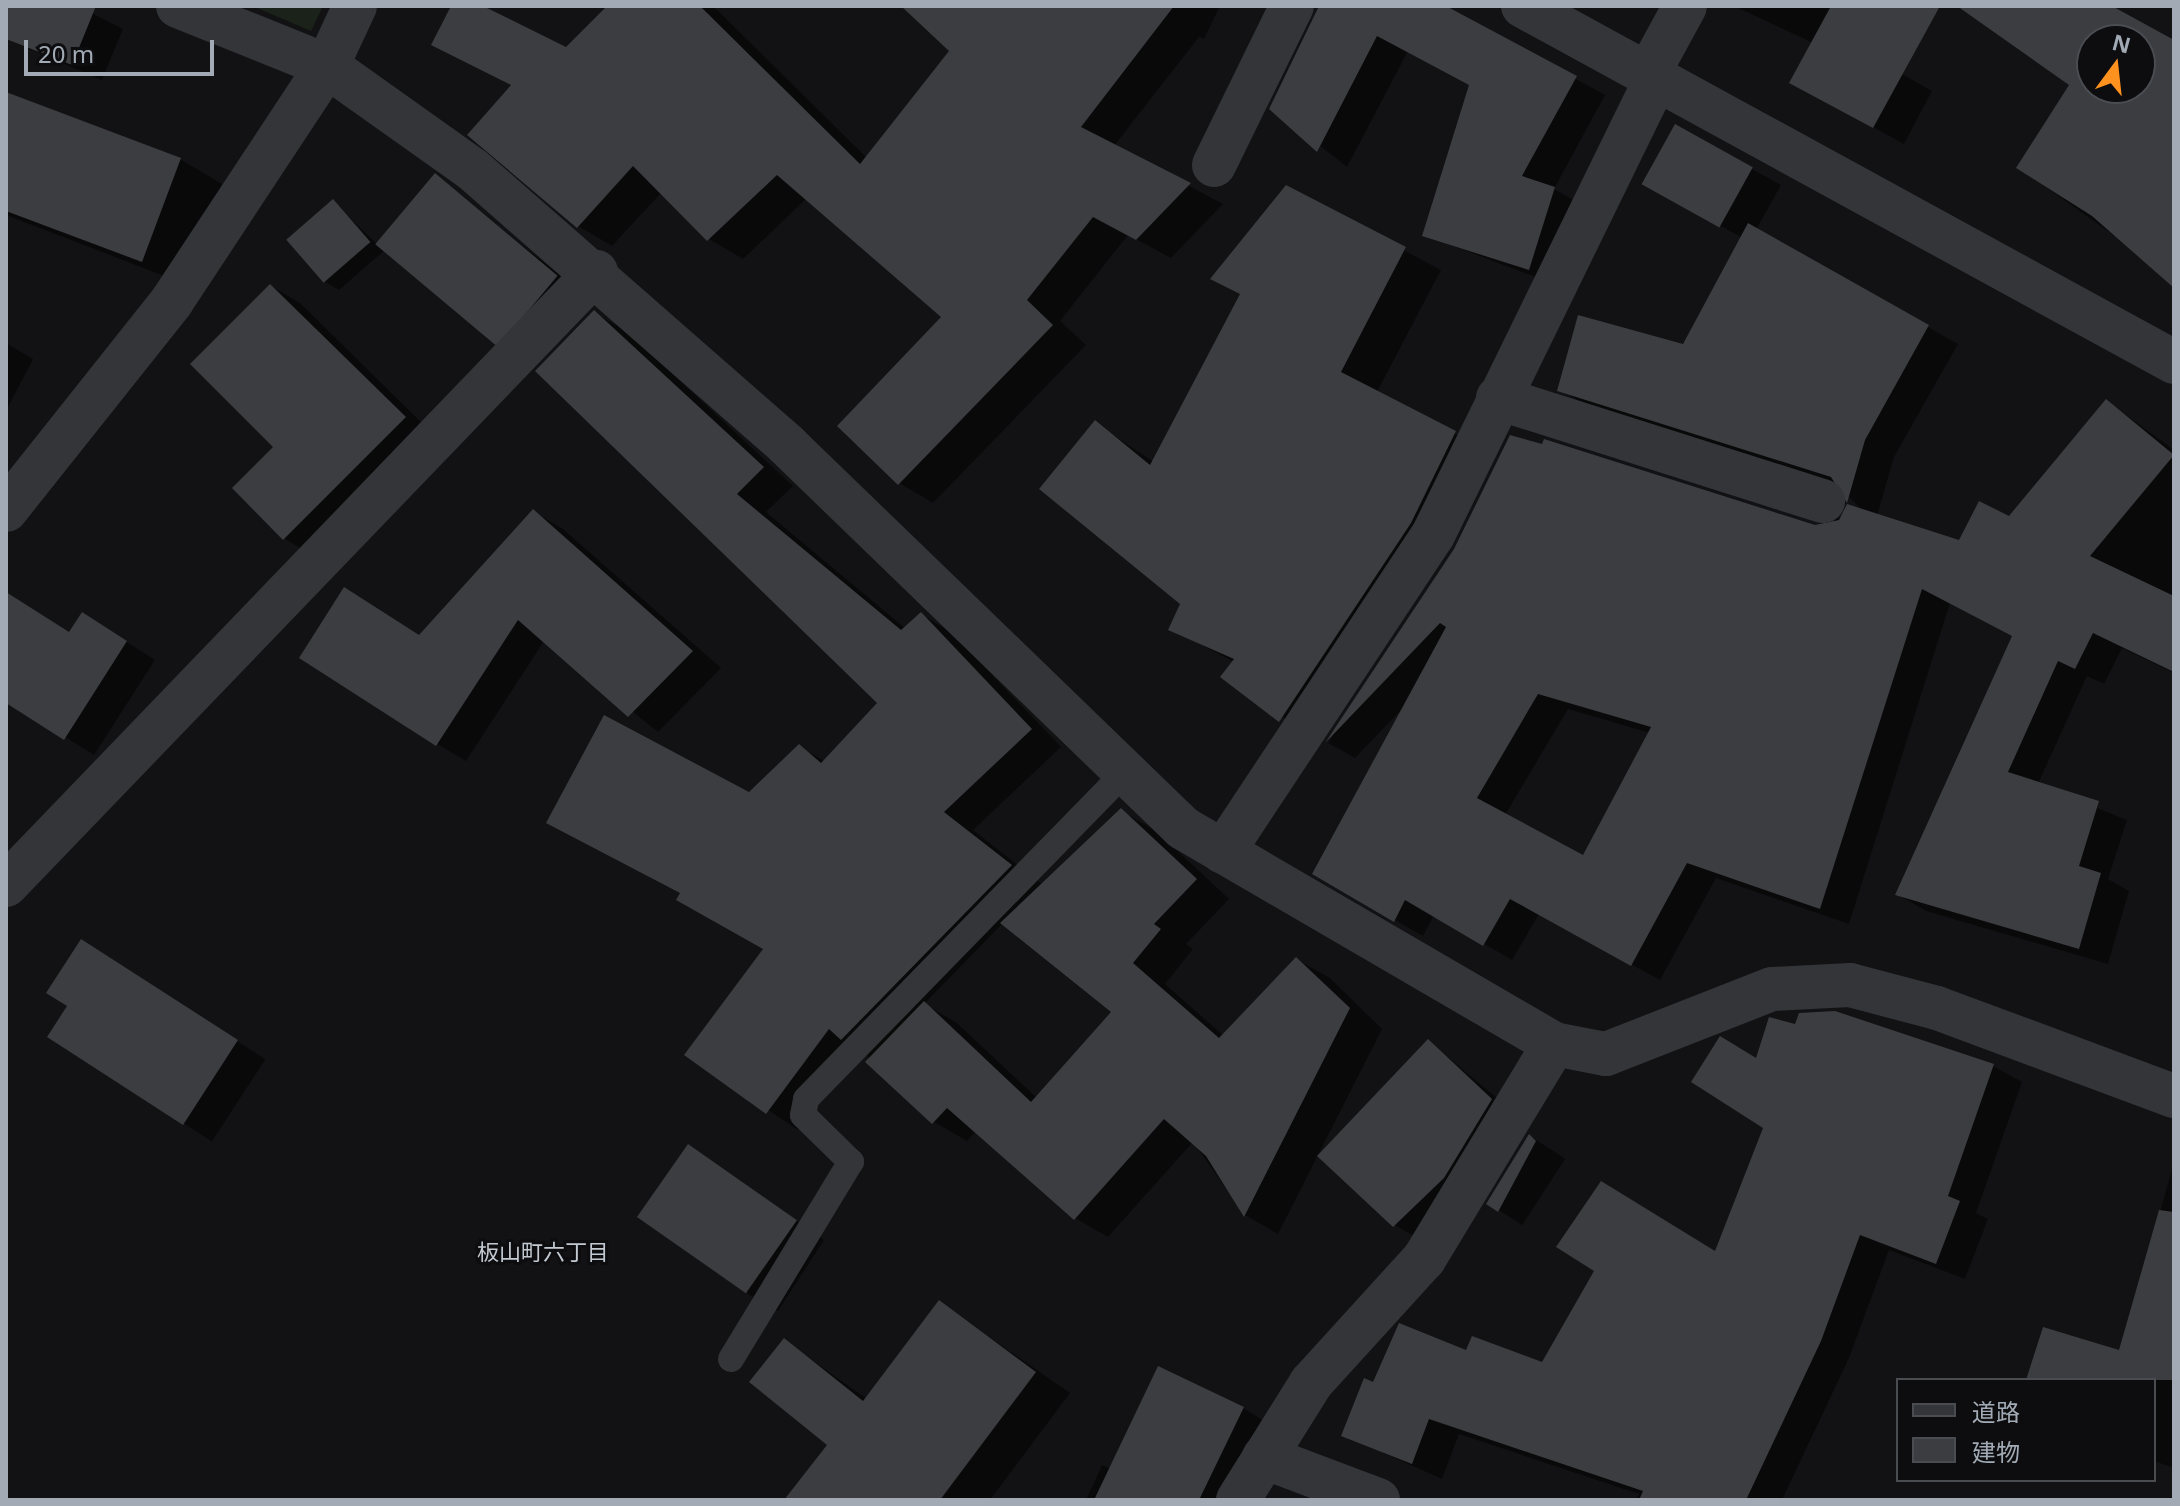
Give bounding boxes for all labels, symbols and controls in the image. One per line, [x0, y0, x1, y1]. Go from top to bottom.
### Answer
scale bar [28, 24, 218, 74]
north arrow [2076, 24, 2156, 104]
text: N [2109, 26, 2134, 60]
text: 20 m [38, 37, 94, 70]
district label: 板山町六丁目 [477, 1239, 609, 1265]
legend [1896, 1378, 2156, 1482]
text: 道路 [1972, 1395, 2020, 1428]
text: 建物 [1972, 1435, 2020, 1468]

